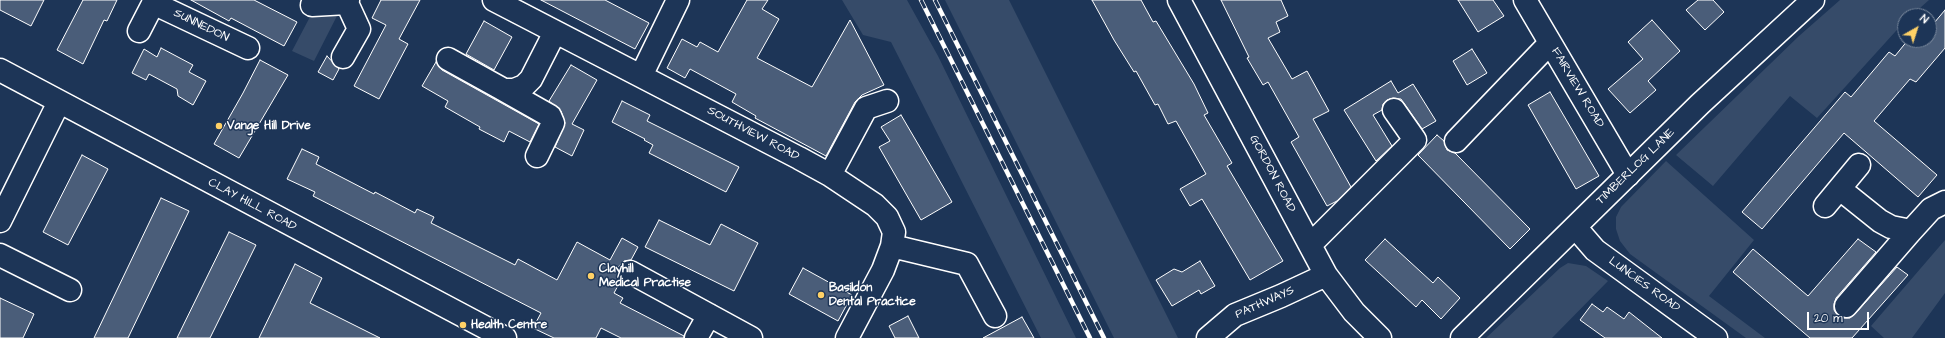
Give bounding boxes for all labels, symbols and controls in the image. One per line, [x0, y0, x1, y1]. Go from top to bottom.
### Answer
street label: SUNNEDON [171, 6, 231, 46]
north arrow [1897, 8, 1937, 48]
text: N [1917, 11, 1932, 27]
street label: FAIRVIEW ROAD [1547, 45, 1607, 131]
street label: SOUTHVIEW ROAD [705, 104, 801, 164]
place label: Vange Hill Drive [227, 119, 311, 133]
marker: Vange Hill Drive [214, 121, 224, 131]
street label: TIMBERLOG LANE [1594, 126, 1678, 208]
street label: GORDON ROAD [1246, 133, 1298, 215]
street label: CLAY HILL ROAD [205, 176, 299, 234]
street label: LUNCIES ROAD [1606, 254, 1682, 316]
place label: Clayhill Medical Practise [599, 262, 691, 290]
marker: Clayhill Medical Practise [586, 271, 596, 281]
place label: Basildon Dental Practice [829, 281, 916, 309]
street label: PATHWAYS [1233, 284, 1297, 322]
marker: Basildon Dental Practice [816, 290, 826, 300]
scale bar [1809, 304, 1871, 330]
text: 20 m [1814, 310, 1843, 327]
place label: Health Centre [471, 318, 547, 332]
marker: Health Centre [458, 320, 468, 330]

